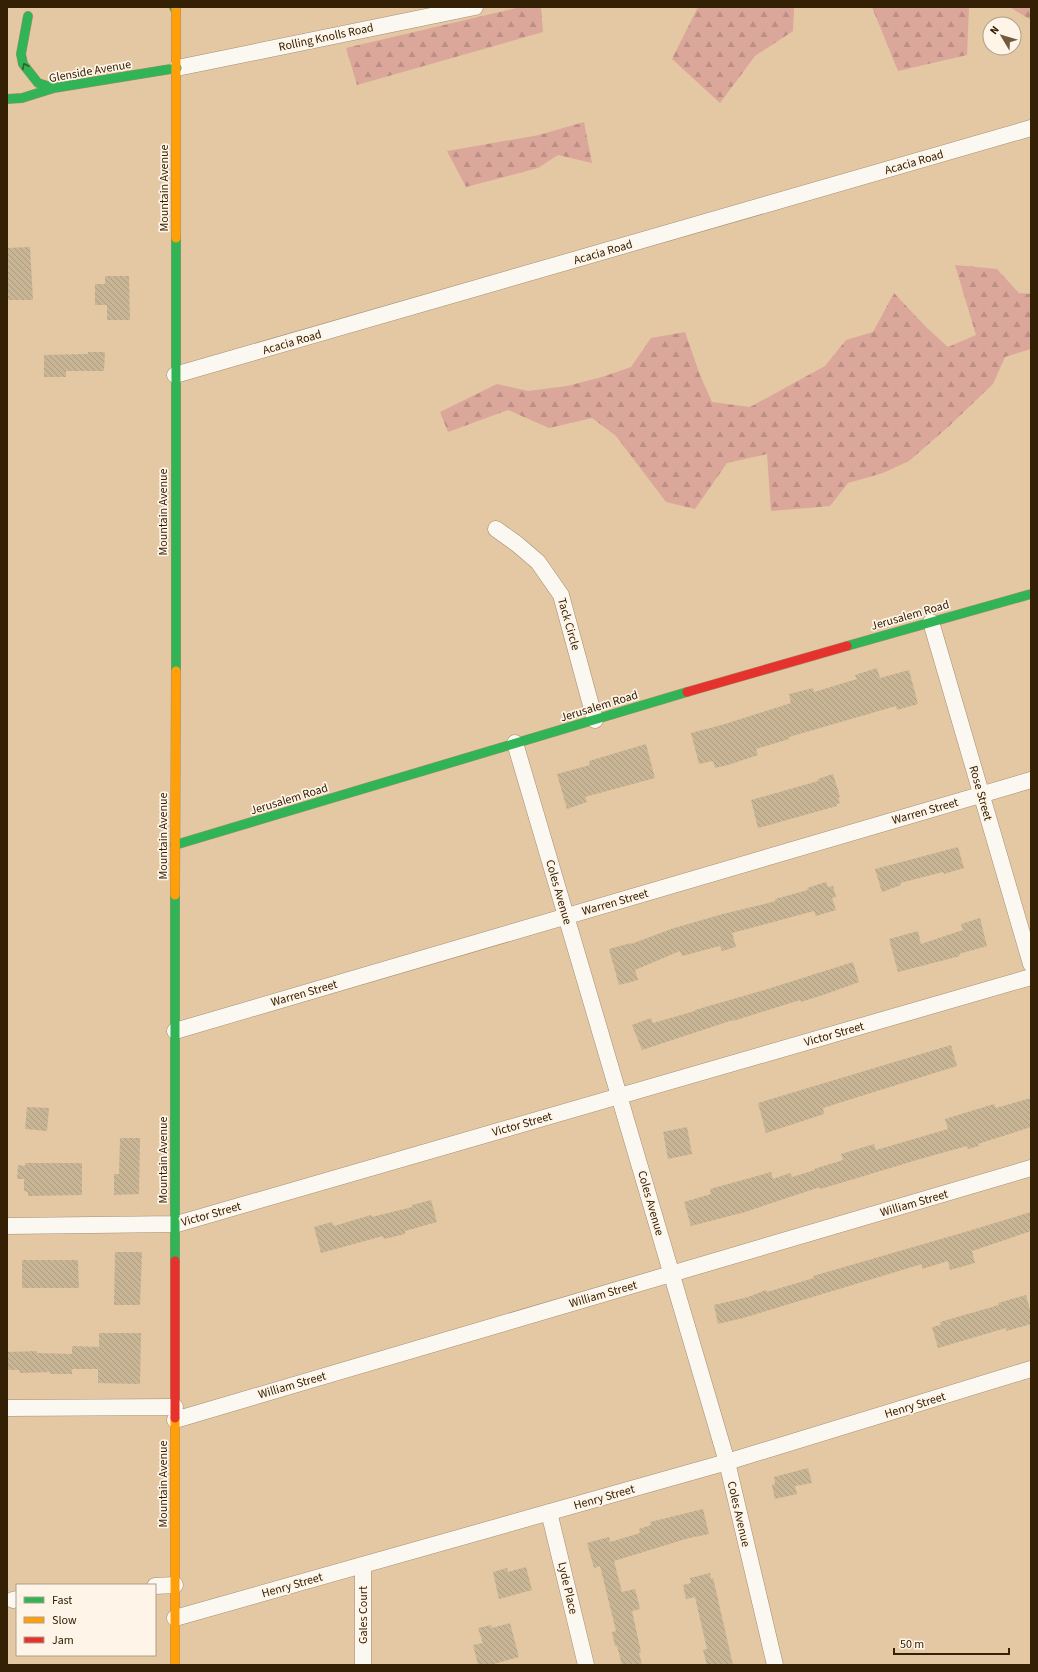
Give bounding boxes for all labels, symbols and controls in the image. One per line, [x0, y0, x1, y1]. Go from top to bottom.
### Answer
north arrow [982, 16, 1022, 56]
street label: Rolling Knolls Road [277, 19, 375, 56]
text: N [986, 23, 1003, 38]
street label: Glenside Avenue [48, 56, 132, 87]
one-way arrow [22, 62, 30, 70]
street label: Mountain Avenue [156, 144, 173, 232]
street label: Acacia Road [883, 146, 946, 179]
street label: Acacia Road [572, 236, 635, 269]
street label: Acacia Road [261, 326, 324, 359]
street label: Mountain Avenue [155, 468, 172, 556]
street label: Tack Circle [553, 596, 584, 652]
street label: Jerusalem Road [869, 596, 951, 635]
street label: Jerusalem Road [558, 687, 640, 726]
street label: Rose Street [965, 764, 996, 823]
street label: Jerusalem Road [248, 780, 330, 819]
street label: Mountain Avenue [155, 792, 172, 880]
street label: Warren Street [890, 794, 960, 829]
street label: Coles Avenue [541, 858, 576, 927]
street label: Warren Street [580, 885, 650, 920]
street label: Warren Street [269, 976, 339, 1011]
street label: Victor Street [802, 1018, 866, 1051]
street label: Victor Street [490, 1108, 554, 1141]
street label: Mountain Avenue [155, 1116, 172, 1204]
street label: Coles Avenue [633, 1169, 668, 1238]
street label: William Street [878, 1186, 950, 1221]
street label: Victor Street [179, 1198, 243, 1231]
street label: William Street [567, 1277, 639, 1312]
street label: William Street [256, 1368, 328, 1403]
street label: Henry Street [883, 1388, 948, 1423]
street label: Mountain Avenue [155, 1440, 172, 1528]
street label: Coles Avenue [723, 1480, 754, 1549]
street label: Henry Street [572, 1481, 637, 1514]
street label: Lyde Place [553, 1560, 582, 1616]
street label: Henry Street [260, 1569, 325, 1602]
legend [16, 1584, 156, 1656]
street label: Gales Court [355, 1586, 372, 1644]
text: Fast [52, 1592, 72, 1609]
text: Slow [52, 1612, 77, 1629]
scale bar [894, 1630, 1009, 1656]
text: Jam [52, 1632, 74, 1649]
text: 50 m [900, 1636, 924, 1653]

